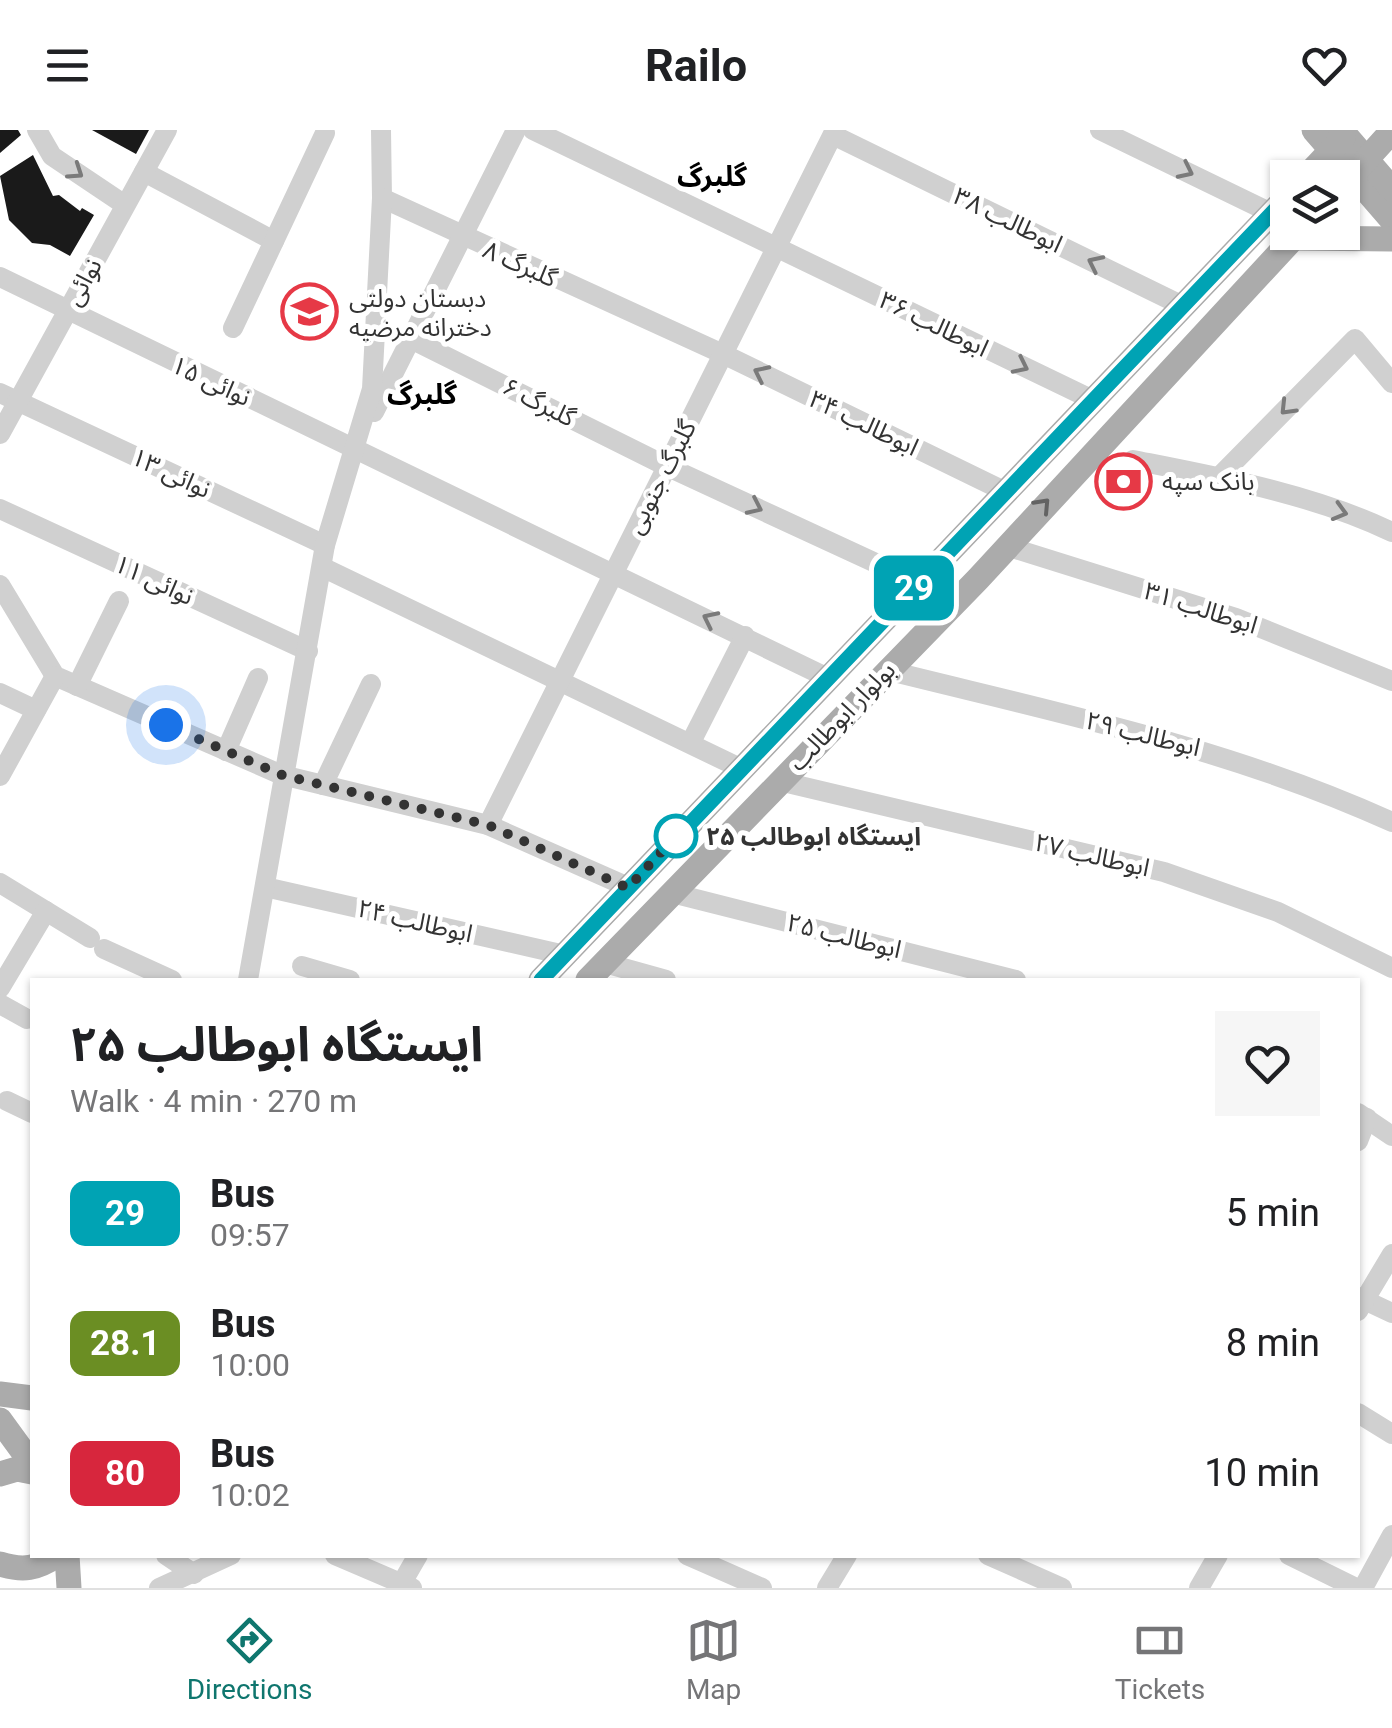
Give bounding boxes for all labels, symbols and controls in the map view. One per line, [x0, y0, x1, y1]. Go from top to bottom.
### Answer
icon: menu [40, 38, 95, 93]
icon: heart [1297, 38, 1352, 93]
text: Railo [645, 39, 747, 92]
one-way arrow [1176, 159, 1194, 179]
one-way arrow [66, 160, 84, 179]
district label: گلبرگ [677, 160, 747, 193]
map controls [1270, 160, 1360, 250]
button: layers [1270, 160, 1360, 250]
street label: ابوطالب ۳۸ [949, 181, 1067, 259]
street label: گلبرگ ۸ [479, 235, 562, 293]
street label: نوائی [58, 253, 108, 311]
one-way arrow [1087, 255, 1105, 275]
school or university icon: دبستان دولتی دخترانه مرضیه [280, 282, 340, 342]
place label: دبستان دولتی دخترانه مرضیه [349, 284, 492, 342]
street label: ابوطالب ۳۶ [875, 285, 993, 363]
street label: نوائی ۱۵ [167, 350, 255, 412]
one-way arrow [1011, 354, 1029, 374]
one-way arrow [753, 365, 771, 385]
street label: گلبرگ ۶ [498, 371, 581, 433]
district label: گلبرگ [387, 378, 457, 411]
street label: ابوطالب ۳۴ [805, 384, 923, 462]
one-way arrow [1281, 396, 1299, 414]
street label: گلبرگ جنوبی [620, 415, 702, 539]
street label: نوائی ۱۳ [127, 442, 215, 504]
bank icon: بانک سپه [1093, 451, 1153, 511]
place label: بانک سپه [1162, 467, 1254, 497]
one-way arrow [745, 495, 763, 515]
one-way arrow [1031, 499, 1049, 517]
one-way arrow [1331, 501, 1348, 522]
street label: نوائی ۱۱ [110, 549, 198, 611]
line badge: 29 [869, 556, 959, 620]
text: 29 [894, 568, 934, 609]
street label: ابوطالب ۳۱ [1141, 576, 1261, 640]
one-way arrow [702, 612, 720, 632]
street label: بولوار ابوطالب [783, 655, 901, 777]
your location [141, 700, 191, 750]
street label: ابوطالب ۲۹ [1083, 706, 1203, 762]
marker: ایستگاه ابوطالب ۲۵ [655, 815, 697, 857]
place label: ایستگاه ابوطالب ۲۵ [706, 822, 921, 851]
street label: ابوطالب ۲۷ [1032, 828, 1152, 882]
street label: ابوطالب ۲۴ [355, 894, 475, 948]
street label: ابوطالب ۲۵ [784, 908, 904, 964]
button: heart [1215, 1011, 1320, 1116]
text: ایستگاه ابوطالب ۲۵ [70, 1016, 483, 1073]
text: Walk · 4 min · 270 m [70, 1082, 357, 1120]
text: Bus [210, 1172, 275, 1216]
text: 5 min [1226, 1191, 1320, 1235]
text: 29 [105, 1193, 145, 1234]
text: 09:57 [210, 1216, 290, 1254]
text: Bus [210, 1302, 275, 1346]
text: 8 min [1226, 1321, 1320, 1365]
text: 28.1 [90, 1323, 160, 1364]
text: 10:00 [210, 1346, 290, 1384]
text: Bus [210, 1432, 275, 1476]
text: 10 min [1204, 1451, 1320, 1495]
text: 80 [105, 1453, 145, 1494]
text: 10:02 [210, 1476, 290, 1514]
tab: Directions [187, 1613, 312, 1706]
tab: Map [686, 1613, 741, 1706]
tab: Tickets [1115, 1613, 1205, 1706]

